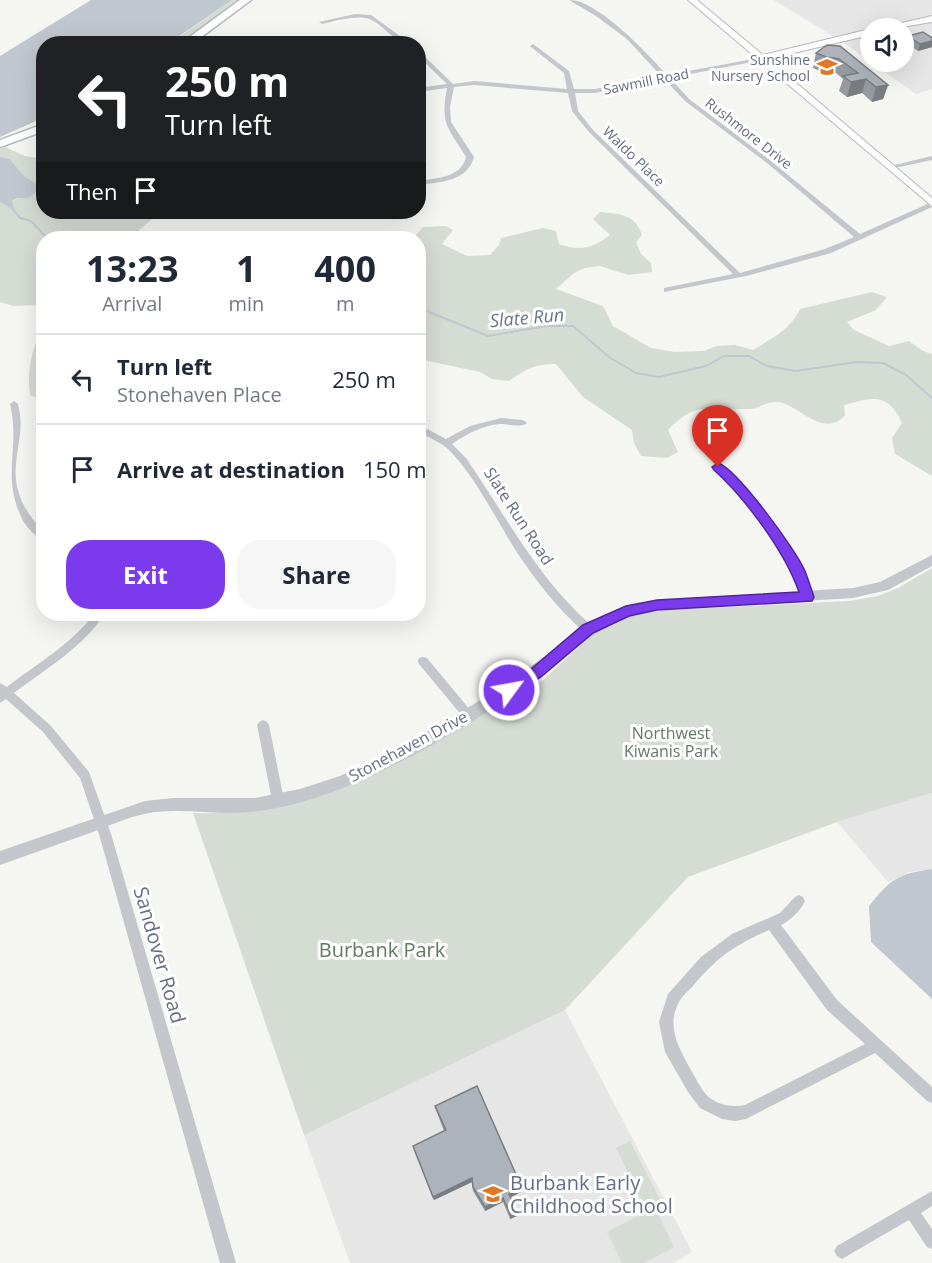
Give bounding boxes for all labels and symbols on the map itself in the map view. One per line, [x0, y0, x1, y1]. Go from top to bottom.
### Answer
place label: Sunshine Nursery School [711, 50, 810, 85]
school or university icon: Sunshine Nursery School [815, 55, 839, 79]
street label: Sawmill Road [602, 63, 690, 99]
street label: Rushmore Drive [702, 93, 796, 173]
street label: Waldo Place [599, 122, 669, 190]
water label: Slate Run [489, 302, 565, 332]
pin [692, 405, 743, 467]
street label: Slate Run Road [479, 463, 559, 569]
position arrow [477, 658, 541, 722]
street label: Stonehaven Drive [345, 705, 471, 787]
park label: Northwest Kiwanis Park [624, 722, 719, 762]
street label: Sandover Road [128, 884, 192, 1026]
park label: Burbank Park [319, 936, 446, 963]
place label: Burbank Early Childhood School [510, 1169, 673, 1219]
school or university icon: Burbank Early Childhood School [481, 1182, 505, 1206]

